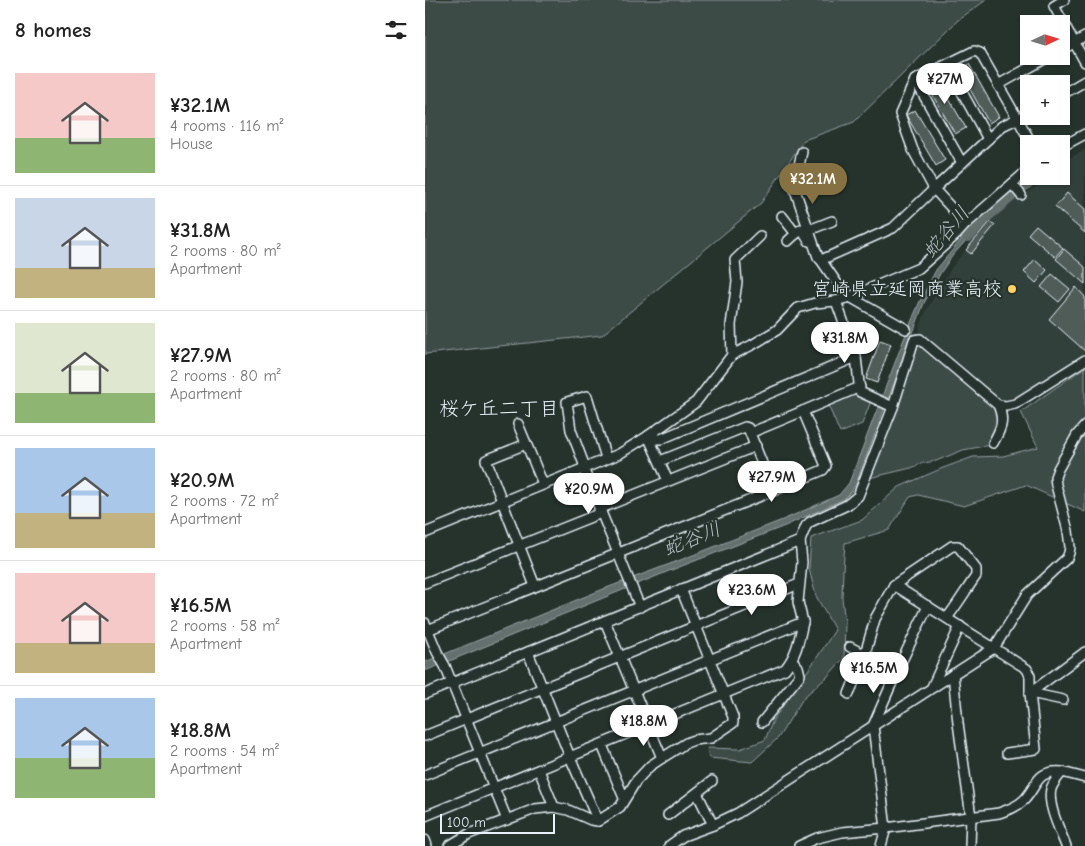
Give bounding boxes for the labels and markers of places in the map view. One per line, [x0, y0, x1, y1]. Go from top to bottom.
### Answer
pin: ¥27M [915, 62, 975, 105]
pin: ¥32.1M [772, 162, 854, 205]
place label: 宮崎県立延岡商業高校 [812, 278, 1002, 300]
marker: 宮崎県立延岡商業高校 [1006, 283, 1018, 295]
pin: ¥31.8M [804, 322, 886, 364]
pin: ¥27.9M [731, 460, 813, 503]
pin: ¥20.9M [548, 472, 630, 515]
pin: ¥23.6M [711, 574, 793, 616]
pin: ¥16.5M [833, 652, 915, 694]
pin: ¥18.8M [603, 704, 685, 747]

